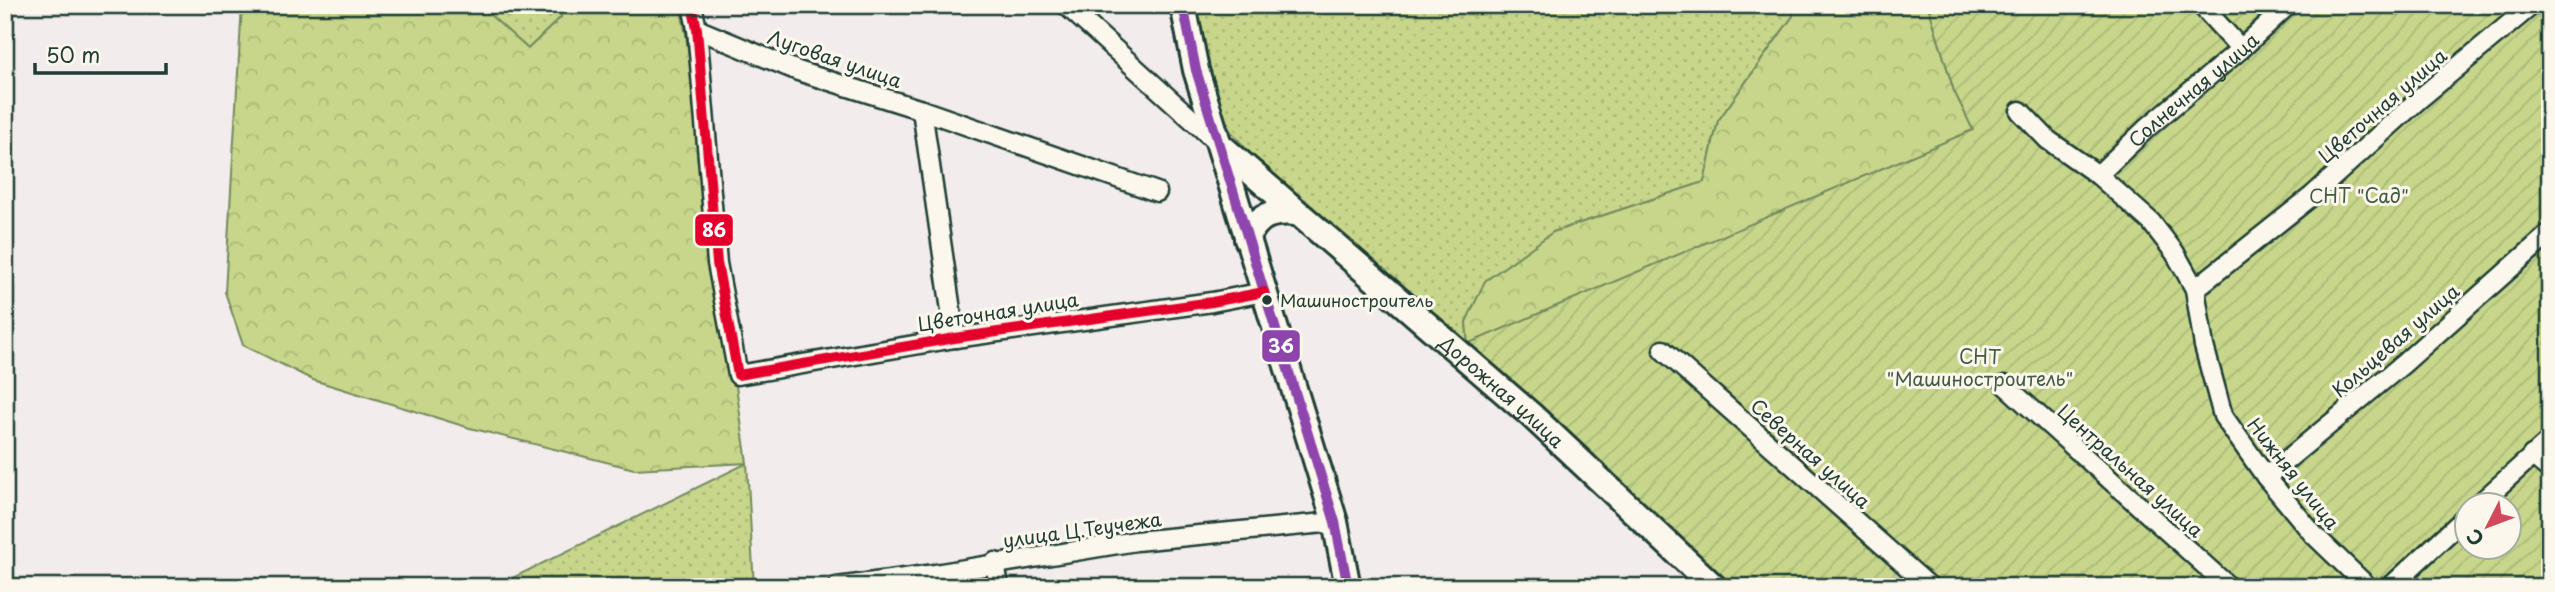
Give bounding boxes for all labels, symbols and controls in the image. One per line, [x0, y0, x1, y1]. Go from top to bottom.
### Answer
street label: Луговая улица [764, 22, 906, 94]
street label: Солнечная улица [2122, 26, 2265, 153]
scale bar [35, 32, 166, 76]
text: 50 m [46, 38, 100, 70]
street label: Цветочная улица [2312, 41, 2452, 169]
park label: СНТ "Сад" [2309, 181, 2409, 209]
line badge: 86 [694, 213, 734, 247]
text: 86 [702, 215, 726, 243]
street label: Кольцевая улица [2325, 277, 2465, 403]
street label: Цветочная улица [916, 284, 1080, 338]
place label: Машиностроитель [1280, 287, 1433, 313]
marker: Машиностроитель [1260, 293, 1274, 307]
street label: Дорожная улица [1433, 327, 1571, 454]
line badge: 36 [1261, 329, 1301, 363]
text: 36 [1268, 331, 1294, 359]
park label: СНТ "Машиностроитель" [1887, 342, 2073, 392]
street label: Северная улица [1745, 391, 1877, 515]
street label: Центральная улица [2052, 397, 2210, 543]
street label: Нижняя улица [2241, 411, 2347, 535]
north arrow [2454, 490, 2524, 560]
street label: улица Ц.Теучежа [1001, 504, 1163, 554]
text: С [2459, 523, 2490, 553]

